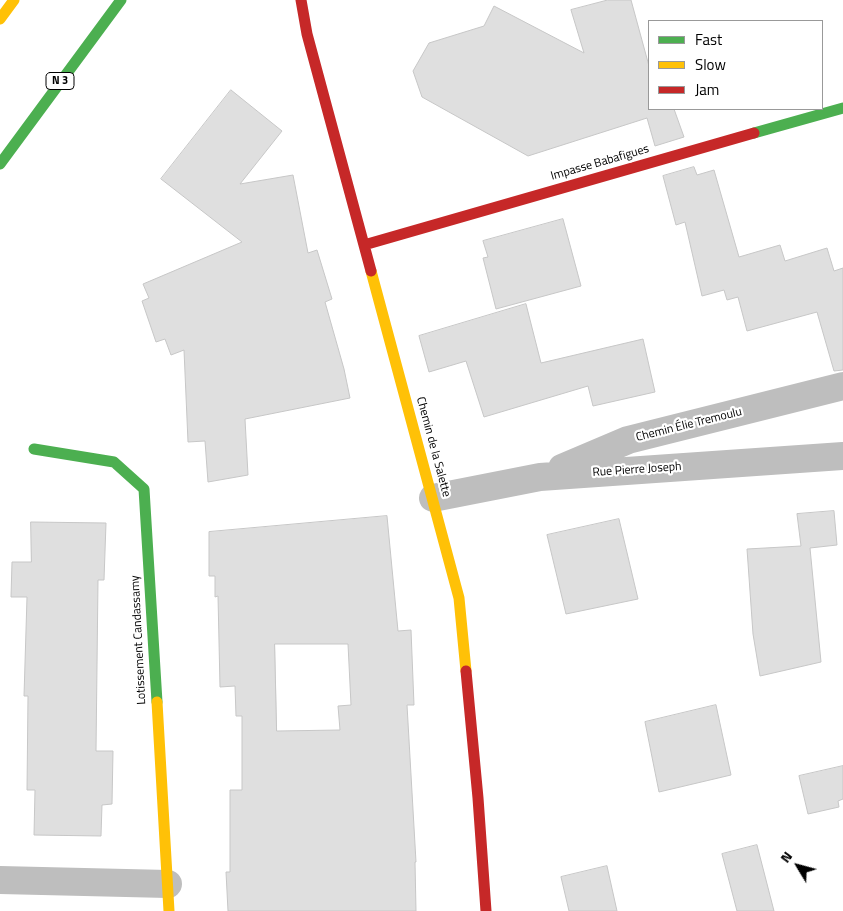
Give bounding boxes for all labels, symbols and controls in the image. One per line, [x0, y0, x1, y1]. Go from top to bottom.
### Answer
legend [648, 20, 823, 110]
text: Fast [695, 28, 722, 51]
text: Slow [695, 53, 726, 76]
road number: N 3 [46, 72, 74, 90]
text: Jam [695, 78, 719, 101]
street label: Impasse Babafigues [549, 142, 651, 184]
street label: Chemin de la Salette [413, 395, 453, 499]
street label: Chemin Élie Tremoulu [634, 405, 744, 445]
street label: Rue Pierre Joseph [592, 460, 682, 480]
street label: Lotissement Candassamy [128, 575, 150, 705]
north arrow [773, 841, 823, 891]
text: N [774, 846, 797, 867]

